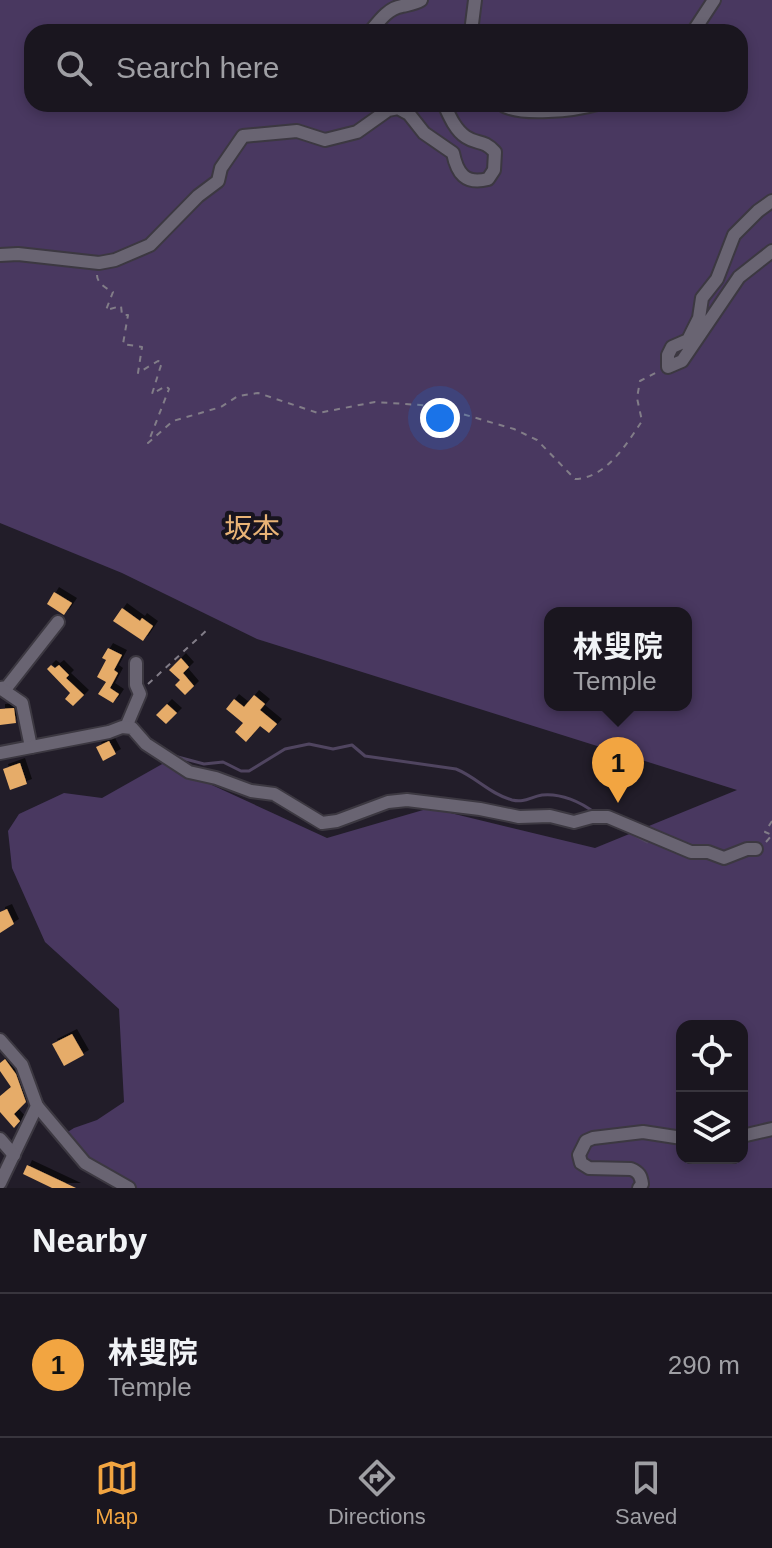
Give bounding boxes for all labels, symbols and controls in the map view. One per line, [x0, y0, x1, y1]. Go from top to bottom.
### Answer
search box [24, 24, 748, 112]
icon: search [52, 46, 96, 90]
text: Search here [116, 51, 279, 84]
your location [420, 398, 460, 438]
district label: 坂本 [224, 513, 280, 544]
popup [544, 607, 692, 711]
text: 林叟院 [573, 630, 663, 663]
text: Temple [573, 666, 657, 696]
pin: 1 [592, 737, 644, 803]
map controls [676, 1020, 748, 1164]
button: locate [676, 1020, 748, 1092]
button: layers [676, 1092, 748, 1164]
text: Nearby [32, 1221, 147, 1259]
text: 林叟院 [108, 1336, 198, 1369]
text: 1 [51, 1350, 65, 1380]
text: 290 m [668, 1350, 740, 1380]
text: Temple [108, 1372, 192, 1402]
tab: Map [95, 1456, 139, 1530]
tab: Directions [328, 1456, 426, 1530]
tab: Saved [615, 1456, 677, 1530]

